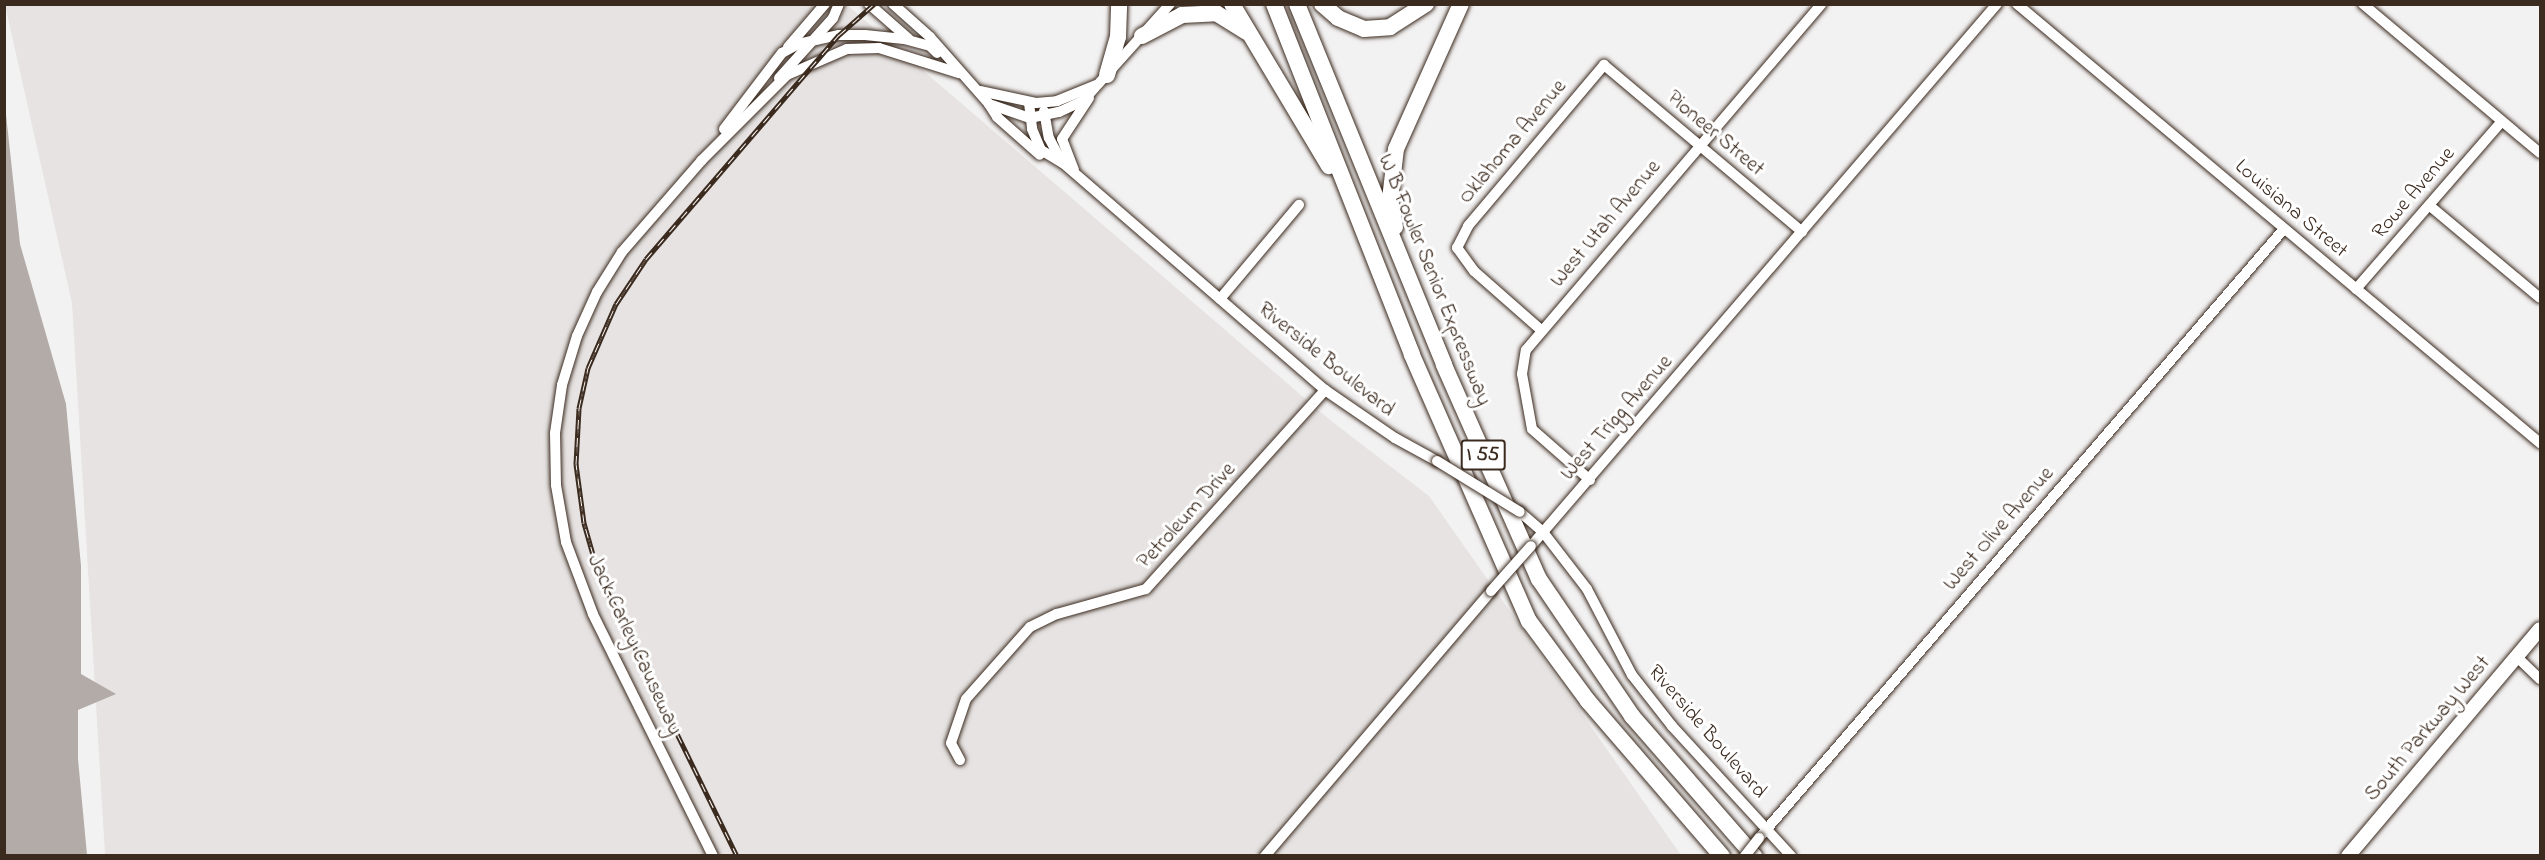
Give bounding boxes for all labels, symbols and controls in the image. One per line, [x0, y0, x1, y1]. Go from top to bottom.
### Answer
street label: Oklahoma Avenue [1454, 75, 1572, 209]
street label: Pioneer Street [1661, 86, 1769, 182]
street label: Rowe Avenue [2367, 142, 2461, 244]
street label: W B Fowler Senior Expressway [1372, 151, 1496, 409]
street label: Louisiana Street [2229, 154, 2353, 264]
street label: West Utah Avenue [1545, 155, 1667, 293]
street label: Riverside Boulevard [1253, 297, 1399, 423]
street label: West Trigg Avenue [1556, 350, 1678, 486]
road number: I 55 [1460, 438, 1506, 472]
street label: Petroleum Drive [1133, 458, 1241, 574]
street label: West Olive Avenue [1938, 462, 2060, 596]
street label: Jack Carley Causeway [581, 551, 687, 739]
street label: South Parkway West [2360, 651, 2496, 807]
street label: Riverside Boulevard [1642, 660, 1772, 804]

